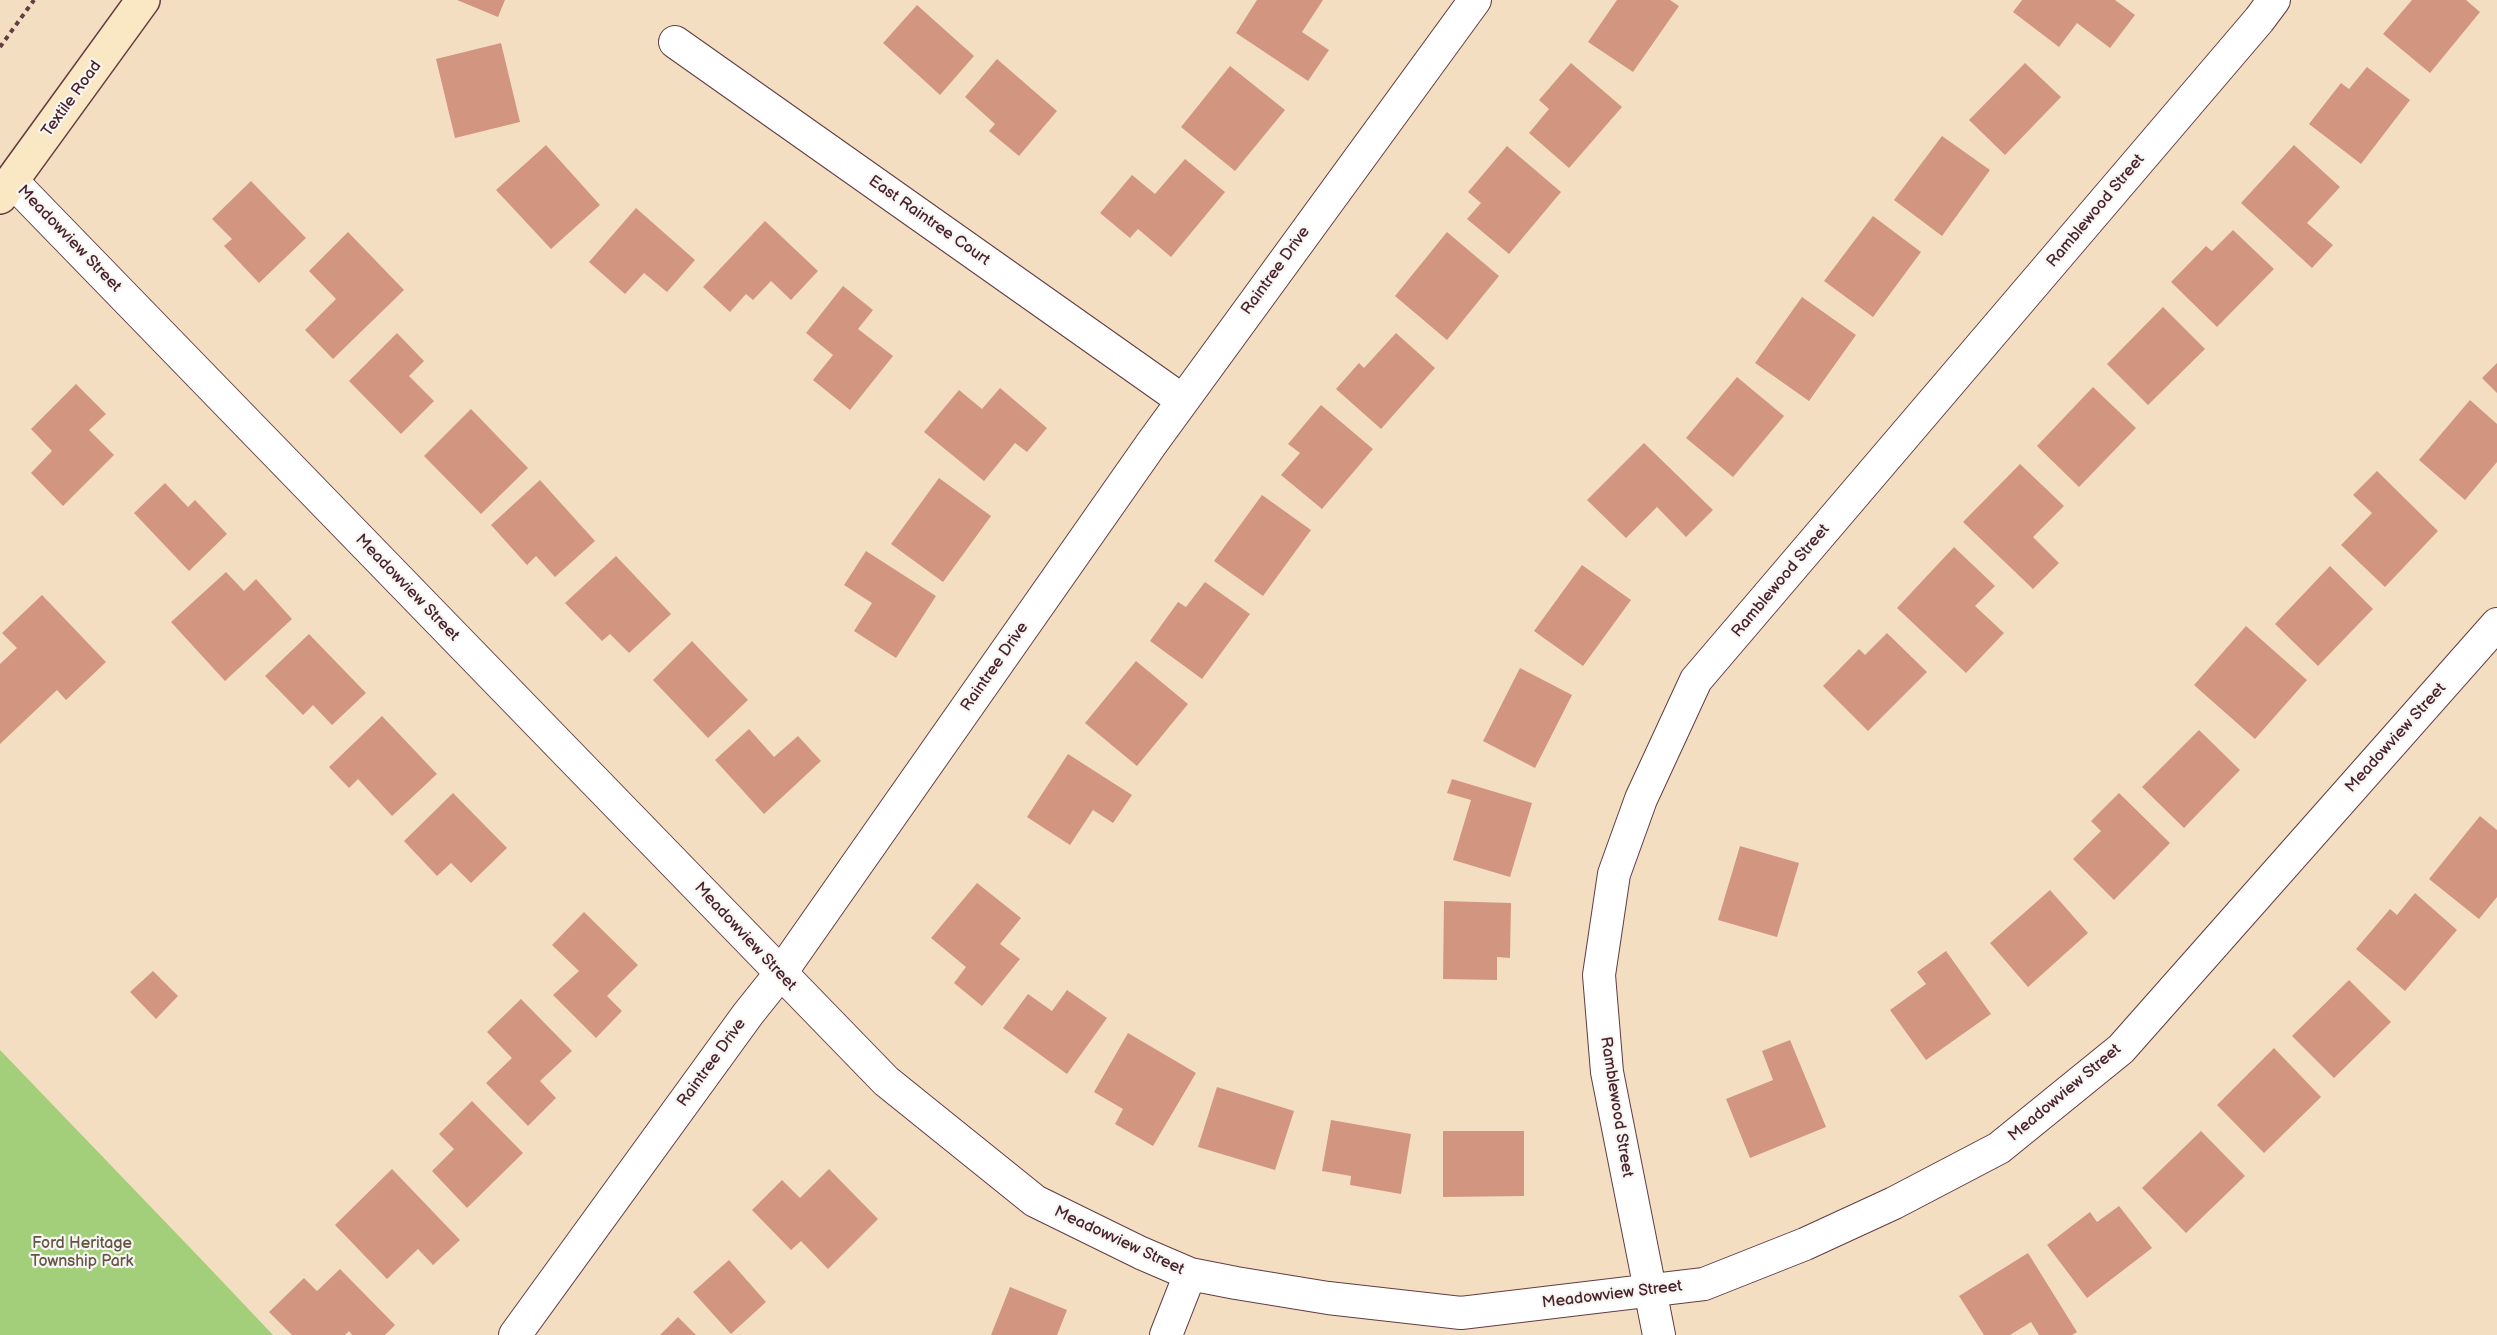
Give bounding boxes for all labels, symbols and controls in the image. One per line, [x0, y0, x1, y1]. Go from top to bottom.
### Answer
street label: Textile Road [38, 57, 106, 141]
street label: Ramblewood Street [2043, 150, 2149, 272]
street label: East Raintree Court [865, 172, 993, 270]
street label: Meadowview Street [13, 182, 125, 296]
street label: Raintree Drive [1238, 223, 1314, 319]
street label: Ramblewood Street [1728, 520, 1834, 642]
street label: Meadowview Street [351, 531, 463, 645]
street label: Raintree Drive [957, 619, 1033, 715]
street label: Meadowview Street [2342, 679, 2450, 797]
street label: Meadowview Street [690, 879, 800, 995]
street label: Raintree Drive [674, 1015, 750, 1111]
street label: Ramblewood Street [1595, 1035, 1637, 1179]
street label: Meadowview Street [2005, 1040, 2125, 1146]
street label: Meadowview Street [1051, 1202, 1187, 1280]
park label: Ford Heritage Township Park [31, 1234, 133, 1272]
street label: Meadowview Street [1541, 1277, 1683, 1313]

